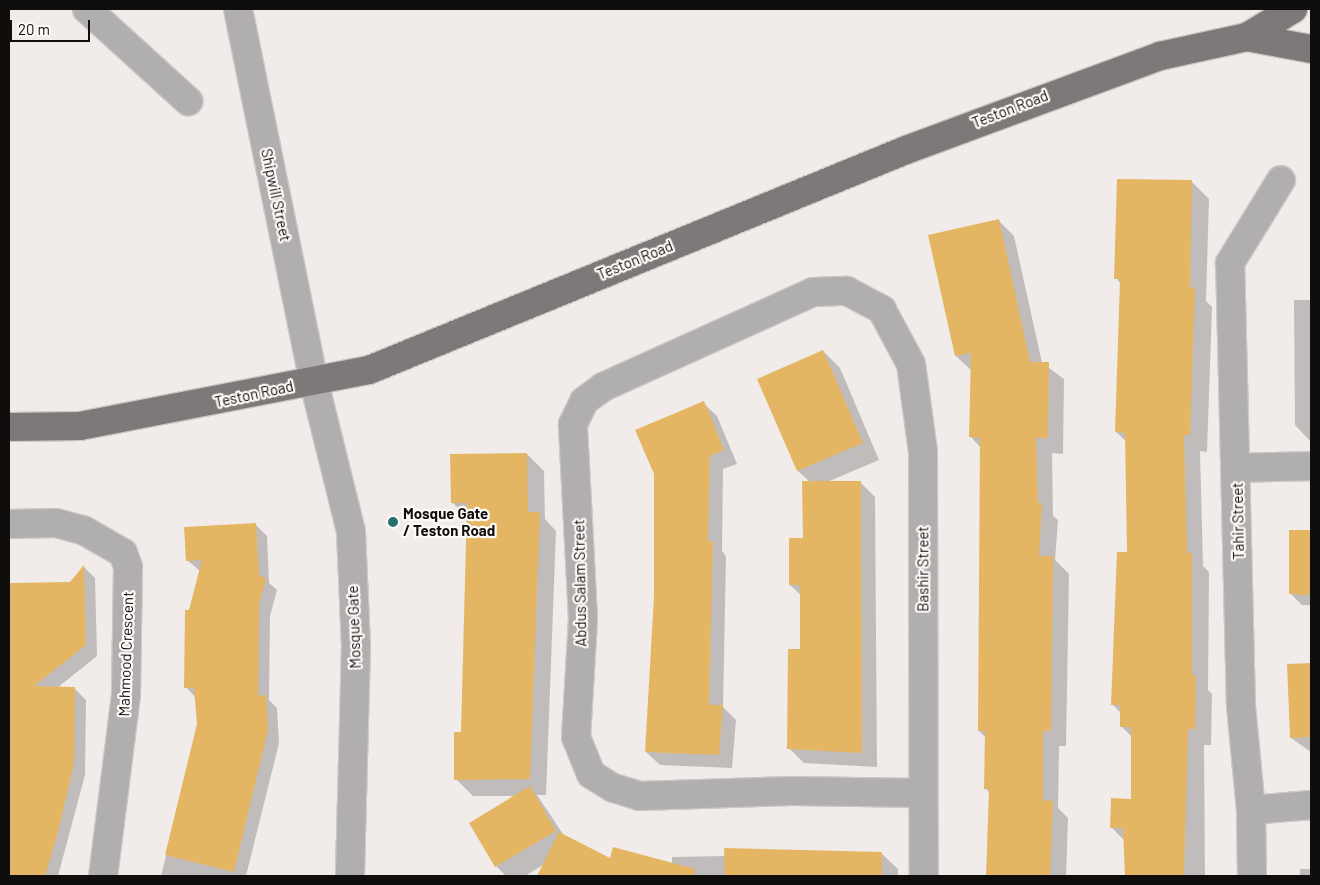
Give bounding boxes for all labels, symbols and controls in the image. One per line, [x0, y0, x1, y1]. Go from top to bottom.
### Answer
scale bar [12, 10, 92, 42]
text: 20 m [18, 20, 50, 38]
street label: Teston Road [969, 86, 1051, 132]
street label: Shipwill Street [257, 147, 295, 243]
street label: Teston Road [594, 237, 676, 283]
street label: Teston Road [213, 377, 295, 411]
street label: Tahir Street [1228, 482, 1248, 560]
place label: Mosque Gate / Teston Road [403, 504, 495, 539]
marker: Mosque Gate / Teston Road [387, 516, 399, 528]
street label: Abdus Salam Street [570, 519, 590, 647]
street label: Bashir Street [914, 526, 932, 612]
street label: Mosque Gate [344, 585, 364, 669]
street label: Mahmood Crescent [115, 591, 137, 717]

